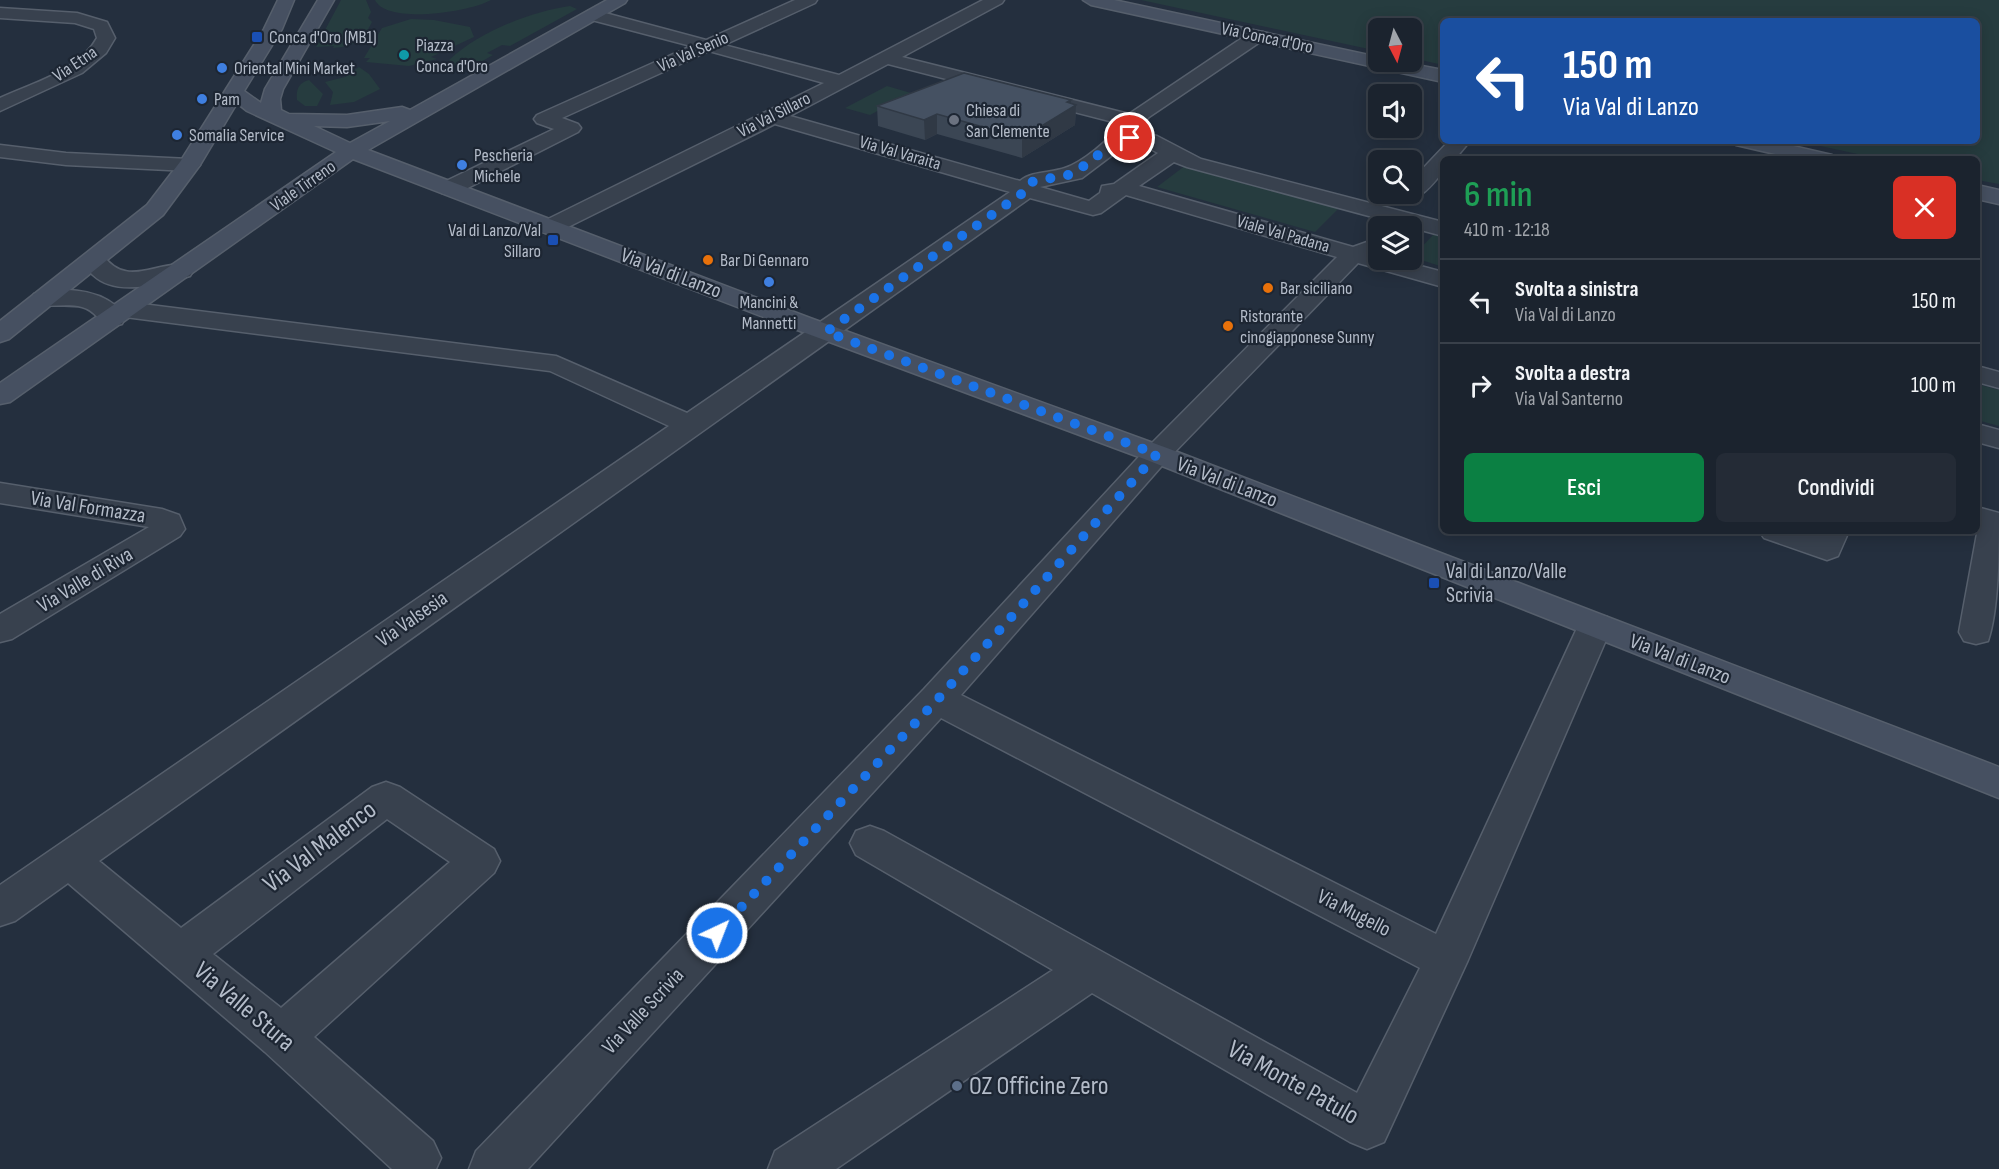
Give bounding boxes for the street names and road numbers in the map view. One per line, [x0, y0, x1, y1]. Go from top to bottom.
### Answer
street label: Via Conca d'Oro [1219, 18, 1315, 58]
street label: Via Val Senio [654, 27, 732, 77]
street label: Via Etna [49, 42, 101, 86]
street label: Via Val Sillaro [734, 88, 814, 142]
street label: Via Val Varaita [857, 131, 943, 175]
street label: Viale Tirreno [266, 156, 340, 216]
street label: Viale Val Padana [1234, 211, 1332, 257]
street label: Via Val di Lanzo [617, 242, 725, 304]
street label: Via Val di Lanzo [1173, 451, 1281, 513]
street label: Via Val Formazza [29, 486, 147, 528]
street label: Via Valle di Riva [33, 542, 137, 618]
street label: Via Valsesia [372, 586, 452, 652]
street label: Via Val di Lanzo [1626, 628, 1734, 690]
street label: Via Val Malenco [257, 794, 383, 900]
street label: Via Mugello [1313, 884, 1395, 942]
street label: Via Valle Stura [187, 956, 301, 1058]
street label: Via Valle Scrivia [597, 963, 689, 1059]
street label: Via Monte Patulo [1222, 1034, 1364, 1132]

